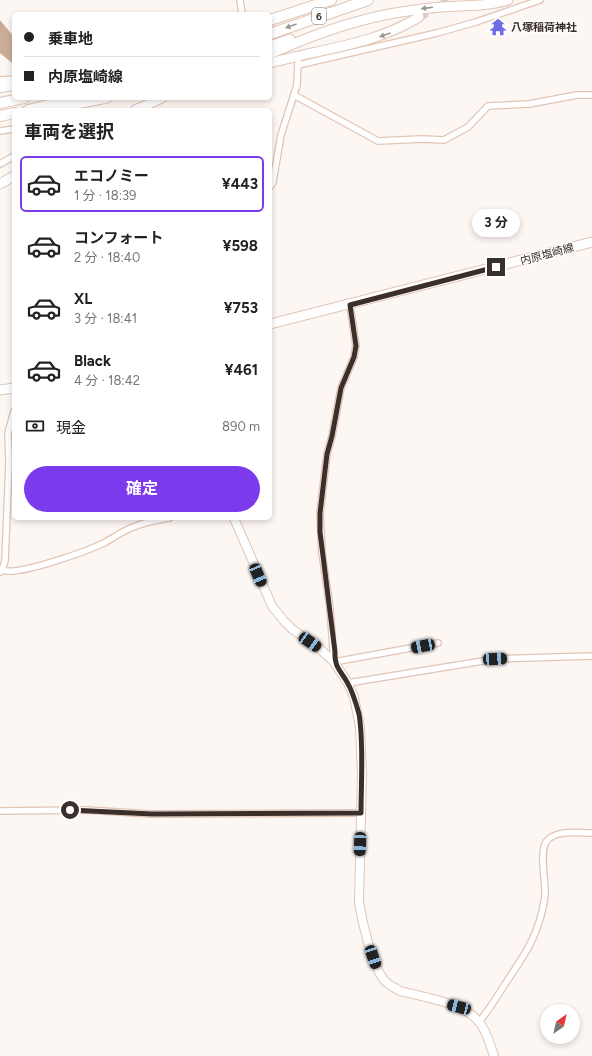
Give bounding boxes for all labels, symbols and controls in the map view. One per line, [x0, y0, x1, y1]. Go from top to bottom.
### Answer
one-way arrow [421, 5, 433, 11]
road number: 6 [312, 8, 326, 24]
temple icon: 八塚稲荷神社 [488, 17, 508, 37]
place label: 八塚稲荷神社 [511, 21, 577, 34]
one-way arrow [285, 23, 297, 29]
text: 乗車地 [48, 30, 93, 48]
one-way arrow [378, 32, 390, 38]
text: 内原塩崎線 [48, 68, 123, 86]
text: 車両を選択 [24, 121, 114, 143]
icon: car [26, 166, 62, 202]
text: エコノミー [74, 167, 149, 185]
text: ¥443 [222, 175, 258, 193]
text: 1 分 · 18:39 [74, 188, 136, 203]
callout: 3 分 [472, 209, 520, 237]
text: 3 分 [484, 215, 508, 230]
icon: car [26, 228, 62, 264]
text: コンフォート [74, 229, 164, 247]
text: ¥598 [222, 237, 258, 255]
street label: 内原塩崎線 [519, 241, 575, 268]
text: 2 分 · 18:40 [74, 250, 140, 265]
route end [487, 258, 505, 276]
icon: car [26, 290, 62, 326]
text: XL [74, 290, 92, 308]
text: ¥753 [224, 299, 258, 317]
text: 3 分 · 18:41 [74, 311, 137, 326]
icon: car [26, 352, 62, 388]
text: Black [74, 352, 111, 370]
text: ¥461 [225, 361, 258, 379]
text: 4 分 · 18:42 [74, 373, 140, 388]
icon: cash [24, 415, 46, 437]
text: 現金 [56, 419, 86, 437]
text: 890 m [222, 419, 260, 434]
button: 確定 [24, 466, 260, 512]
car [248, 562, 268, 588]
car [297, 630, 323, 654]
car [410, 638, 436, 654]
car [483, 652, 507, 666]
route start [61, 801, 79, 819]
car [354, 832, 366, 856]
car [363, 944, 383, 970]
car [446, 998, 472, 1016]
north arrow [540, 1004, 580, 1044]
map controls [540, 1004, 580, 1044]

